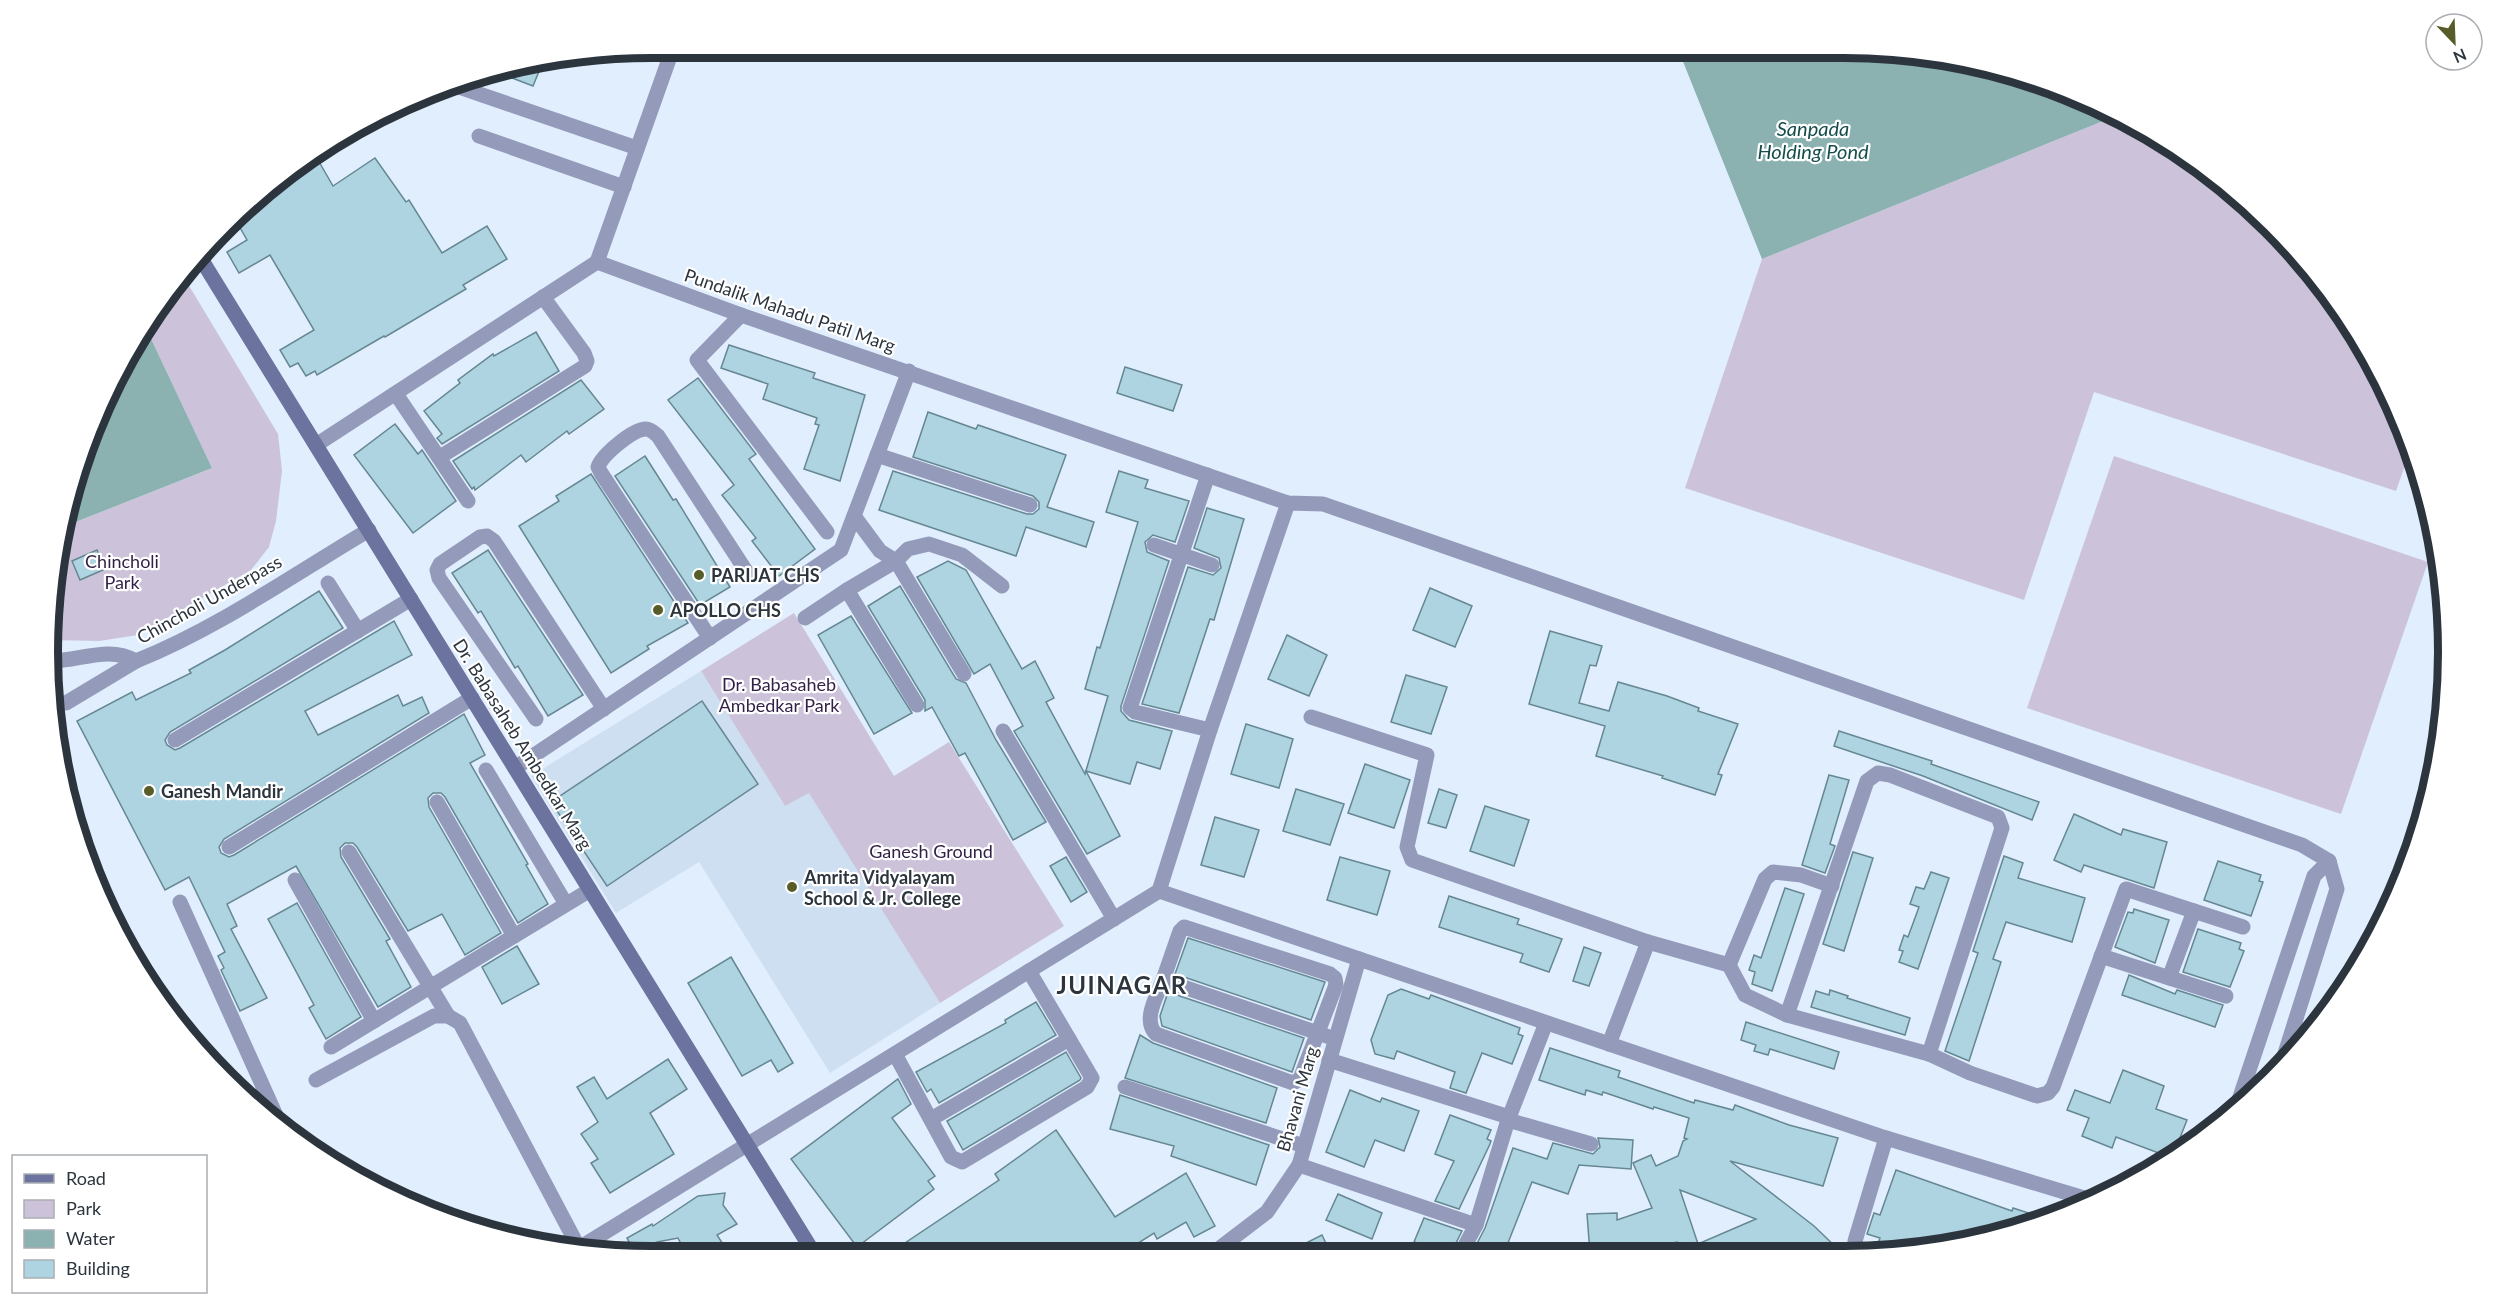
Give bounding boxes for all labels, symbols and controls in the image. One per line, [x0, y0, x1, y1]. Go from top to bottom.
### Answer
north arrow [2424, 12, 2484, 72]
text: N [2451, 45, 2469, 67]
water label: Sanpada Holding Pond [1757, 116, 1869, 163]
street label: Pundalik Mahadu Patil Marg [682, 264, 898, 356]
park label: Chincholi Park [85, 550, 159, 593]
street label: Chincholi Underpass [133, 550, 285, 648]
place label: PARIJAT CHS [711, 564, 820, 586]
marker: PARIJAT CHS [692, 568, 706, 582]
place label: APOLLO CHS [669, 599, 781, 621]
marker: APOLLO CHS [651, 603, 665, 617]
street label: Dr. Babasaheb Ambedkar Marg [449, 634, 597, 854]
park label: Dr. Babasaheb Ambedkar Park [719, 673, 840, 716]
place label: Ganesh Mandir [161, 780, 283, 802]
marker: Ganesh Mandir [142, 784, 156, 798]
park label: Ganesh Ground [869, 840, 993, 862]
place label: Amrita Vidyalayam School & Jr. College [803, 866, 961, 909]
marker: Amrita Vidyalayam School & Jr. College [785, 880, 799, 894]
district label: JUINAGAR [1056, 970, 1188, 999]
street label: Bhavani Marg [1271, 1044, 1323, 1154]
legend [12, 1155, 207, 1293]
text: Road [66, 1167, 106, 1189]
text: Park [66, 1197, 102, 1219]
text: Water [66, 1227, 115, 1249]
text: Building [66, 1257, 130, 1279]

